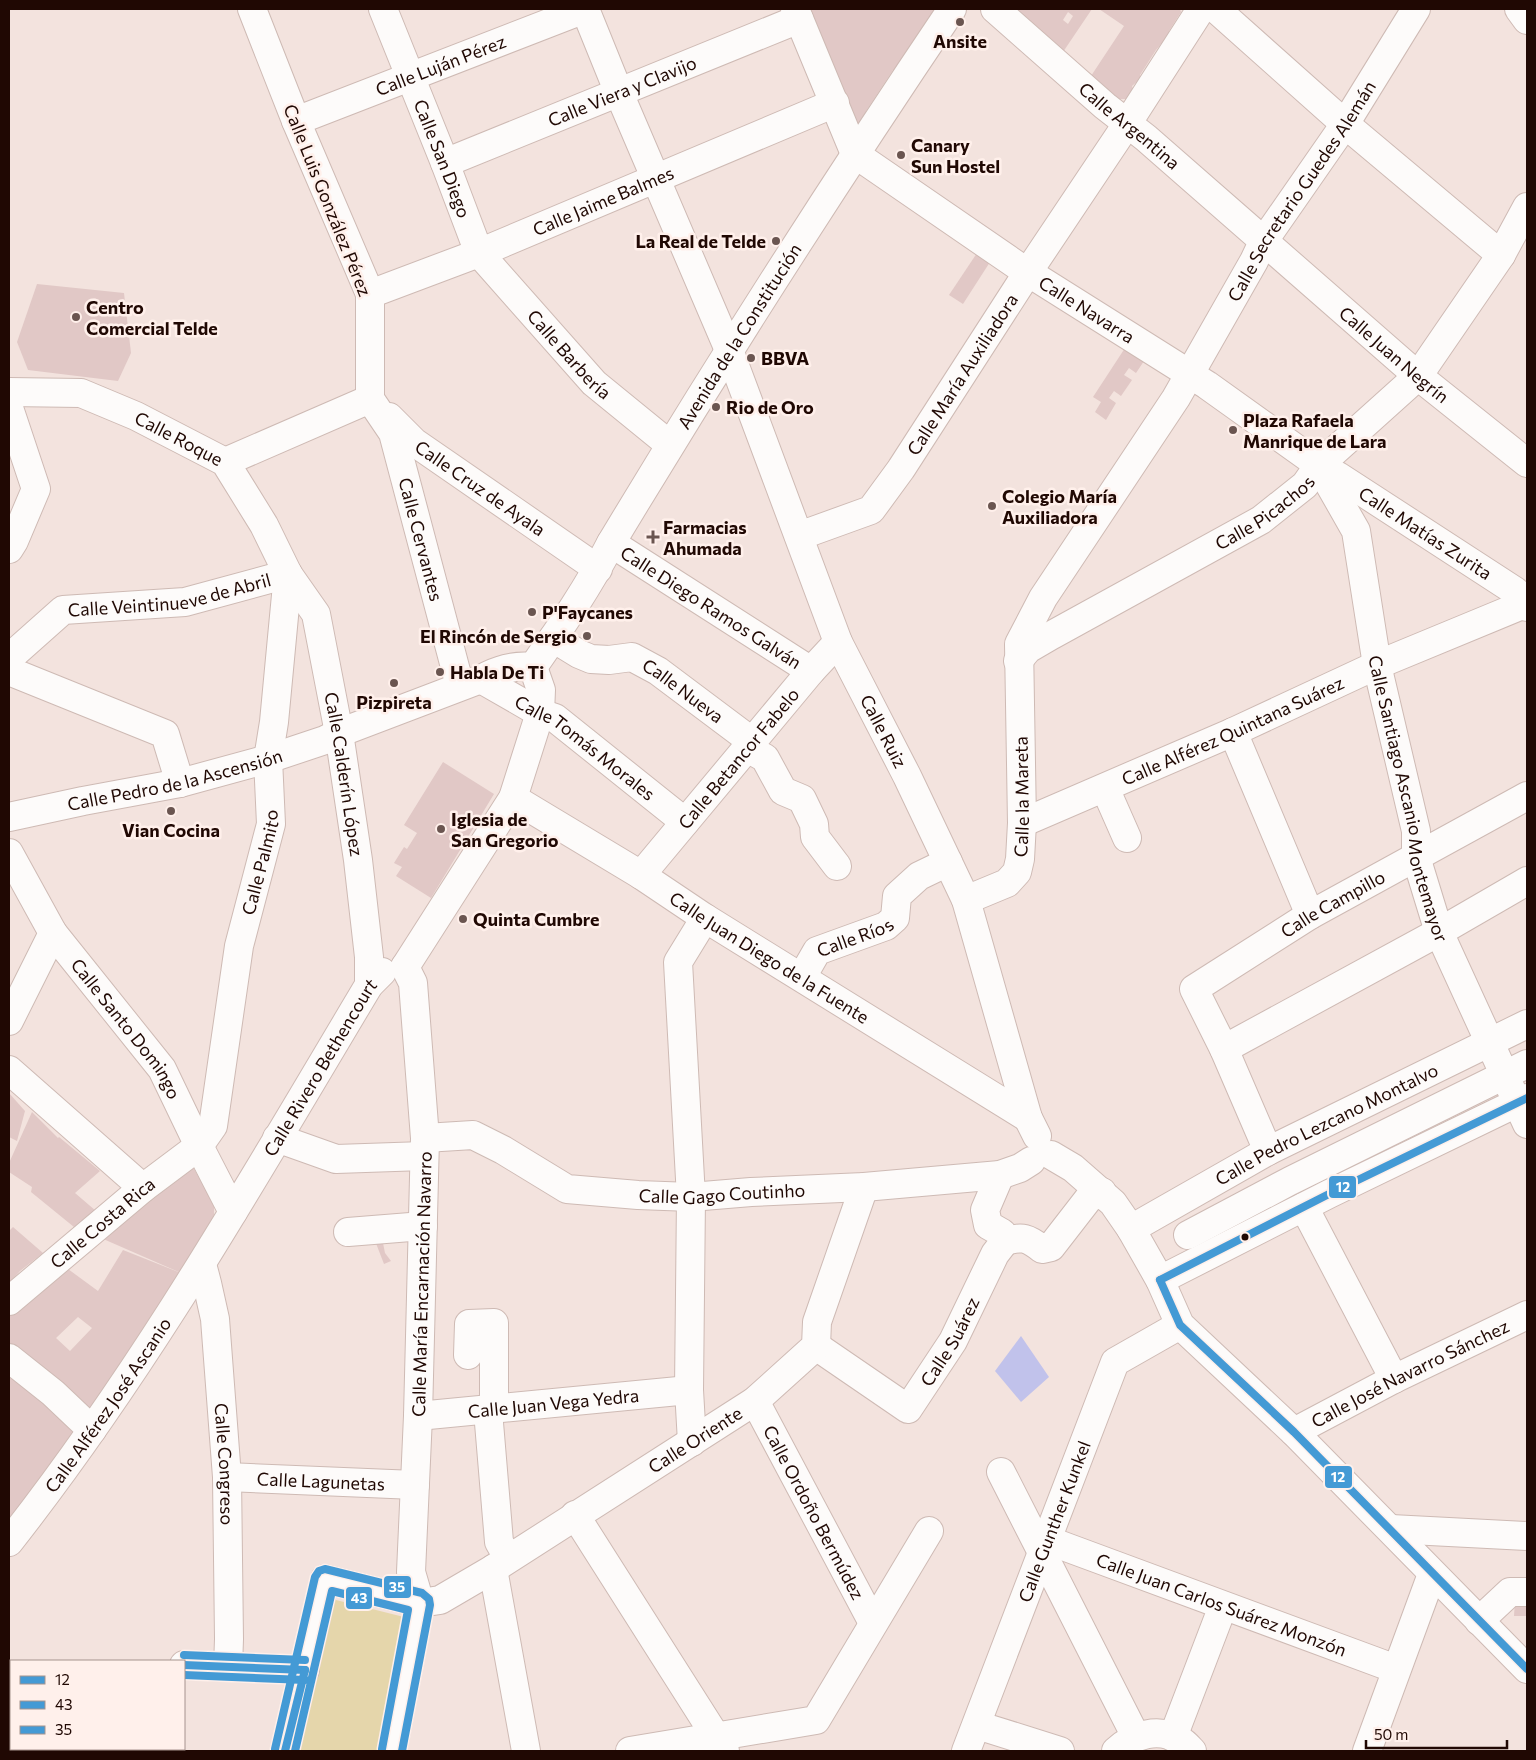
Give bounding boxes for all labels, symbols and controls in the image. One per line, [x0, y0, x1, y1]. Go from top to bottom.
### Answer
marker: Ansite [954, 16, 966, 28]
street label: Calle Luján Pérez [372, 30, 509, 100]
place label: Ansite [933, 30, 987, 52]
street label: Calle Viera y Clavijo [544, 51, 699, 131]
street label: Calle Argentina [1074, 77, 1185, 174]
street label: Calle Secretario Guedes Alemán [1222, 77, 1380, 305]
street label: Calle San Diego [410, 96, 476, 221]
street label: Calle Luis González Pérez [279, 101, 377, 299]
place label: Canary Sun Hostel [911, 134, 1000, 177]
marker: Canary Sun Hostel [895, 149, 907, 161]
street label: Calle Jaime Balmes [529, 161, 677, 240]
place label: La Real de Telde [635, 230, 766, 252]
marker: La Real de Telde [770, 235, 782, 247]
street label: Avenida de la Constitución [672, 239, 806, 433]
street label: Calle Navarra [1035, 271, 1139, 348]
street label: Calle María Auxiliadora [902, 289, 1022, 459]
place label: Centro Comercial Telde [86, 296, 218, 339]
street label: Calle Juan Negrín [1335, 301, 1453, 407]
street label: Calle Barbería [523, 305, 616, 404]
marker: Centro Comercial Telde [70, 311, 82, 323]
place label: BBVA [761, 347, 809, 369]
marker: BBVA [745, 352, 757, 364]
place label: Rio de Oro [726, 396, 814, 418]
marker: Rio de Oro [710, 401, 722, 413]
street label: Calle Roque [131, 406, 227, 470]
place label: Plaza Rafaela Manrique de Lara [1243, 409, 1386, 452]
marker: Plaza Rafaela Manrique de Lara [1227, 424, 1239, 436]
street label: Calle Cruz de Ayala [411, 435, 550, 540]
street label: Calle Picachos [1211, 471, 1319, 554]
street label: Calle Cervantes [394, 475, 448, 603]
street label: Calle Matías Zurita [1355, 482, 1496, 584]
place label: Colegio María Auxiliadora [1002, 485, 1117, 528]
marker: Colegio María Auxiliadora [986, 500, 998, 512]
place label: Farmacias Ahumada [663, 516, 747, 559]
marker: Farmacias Ahumada [647, 531, 659, 543]
street label: Calle Diego Ramos Galván [617, 541, 806, 673]
street label: Calle Veintinueve de Abril [67, 568, 273, 621]
place label: P'Faycanes [542, 601, 633, 623]
marker: P'Faycanes [526, 606, 538, 618]
place label: El Rincón de Sergio [420, 625, 577, 647]
marker: El Rincón de Sergio [581, 630, 593, 642]
street label: Calle Nueva [639, 654, 728, 727]
street label: Calle Santiago Ascanio Montemayor [1365, 654, 1453, 946]
place label: Habla De Ti [450, 661, 544, 683]
marker: Habla De Ti [434, 666, 446, 678]
street label: Calle Alférez Quintana Suárez [1118, 671, 1347, 790]
marker: Pizpireta [388, 677, 400, 689]
street label: Calle Betancor Fabelo [673, 683, 803, 833]
street label: Calle Calderín López [320, 690, 368, 858]
street label: Calle Tomás Morales [511, 690, 660, 805]
place label: Pizpireta [356, 691, 432, 713]
street label: Calle Ruiz [856, 691, 912, 771]
street label: Calle la Mareta [1009, 736, 1033, 858]
street label: Calle Pedro de la Ascensión [65, 744, 285, 815]
marker: Vian Cocina [165, 805, 177, 817]
place label: Iglesia de San Gregorio [451, 808, 559, 851]
street label: Calle Palmito [237, 809, 282, 917]
place label: Vian Cocina [122, 819, 220, 841]
marker: Iglesia de San Gregorio [435, 823, 447, 835]
street label: Calle Campillo [1276, 865, 1389, 942]
street label: Calle Juan Diego de la Fuente [666, 887, 873, 1028]
place label: Quinta Cumbre [473, 908, 599, 930]
marker: Quinta Cumbre [457, 913, 469, 925]
street label: Calle Ríos [814, 914, 898, 961]
street label: Calle Santo Domingo [67, 954, 186, 1102]
street label: Calle Rivero Bethencourt [259, 973, 381, 1160]
street label: Calle Pedro Lezcano Montalvo [1211, 1058, 1441, 1190]
street label: Calle María Encarnación Navarro [407, 1151, 436, 1417]
street label: Calle Costa Rica [45, 1172, 159, 1273]
line badge: 12 [1328, 1175, 1357, 1199]
text: 12 [1336, 1178, 1350, 1195]
street label: Calle Gago Coutinho [638, 1179, 806, 1208]
unlabelled marker [1240, 1232, 1250, 1242]
street label: Calle Suárez [915, 1293, 984, 1390]
street label: Calle Alférez José Ascanio [40, 1313, 175, 1497]
street label: Calle José Navarro Sánchez [1307, 1314, 1512, 1432]
street label: Calle Juan Vega Yedra [467, 1384, 640, 1422]
street label: Calle Oriente [644, 1401, 746, 1478]
street label: Calle Congreso [210, 1402, 239, 1525]
street label: Calle Ordoño Bermúdez [759, 1421, 869, 1603]
street label: Calle Gunther Kunkel [1013, 1437, 1095, 1605]
line badge: 12 [1324, 1465, 1353, 1489]
street label: Calle Lagunetas [256, 1467, 385, 1495]
text: 12 [1331, 1468, 1345, 1485]
street label: Calle Juan Carlos Suárez Monzón [1093, 1548, 1350, 1661]
line badge: 35 [383, 1575, 412, 1599]
text: 35 [389, 1578, 405, 1595]
line badge: 43 [345, 1586, 373, 1610]
text: 43 [351, 1589, 367, 1606]
legend [10, 1660, 185, 1750]
text: 12 [55, 1670, 70, 1688]
text: 43 [55, 1695, 73, 1713]
scale bar [1366, 1718, 1507, 1750]
text: 35 [55, 1720, 72, 1738]
text: 50 m [1374, 1725, 1408, 1743]

